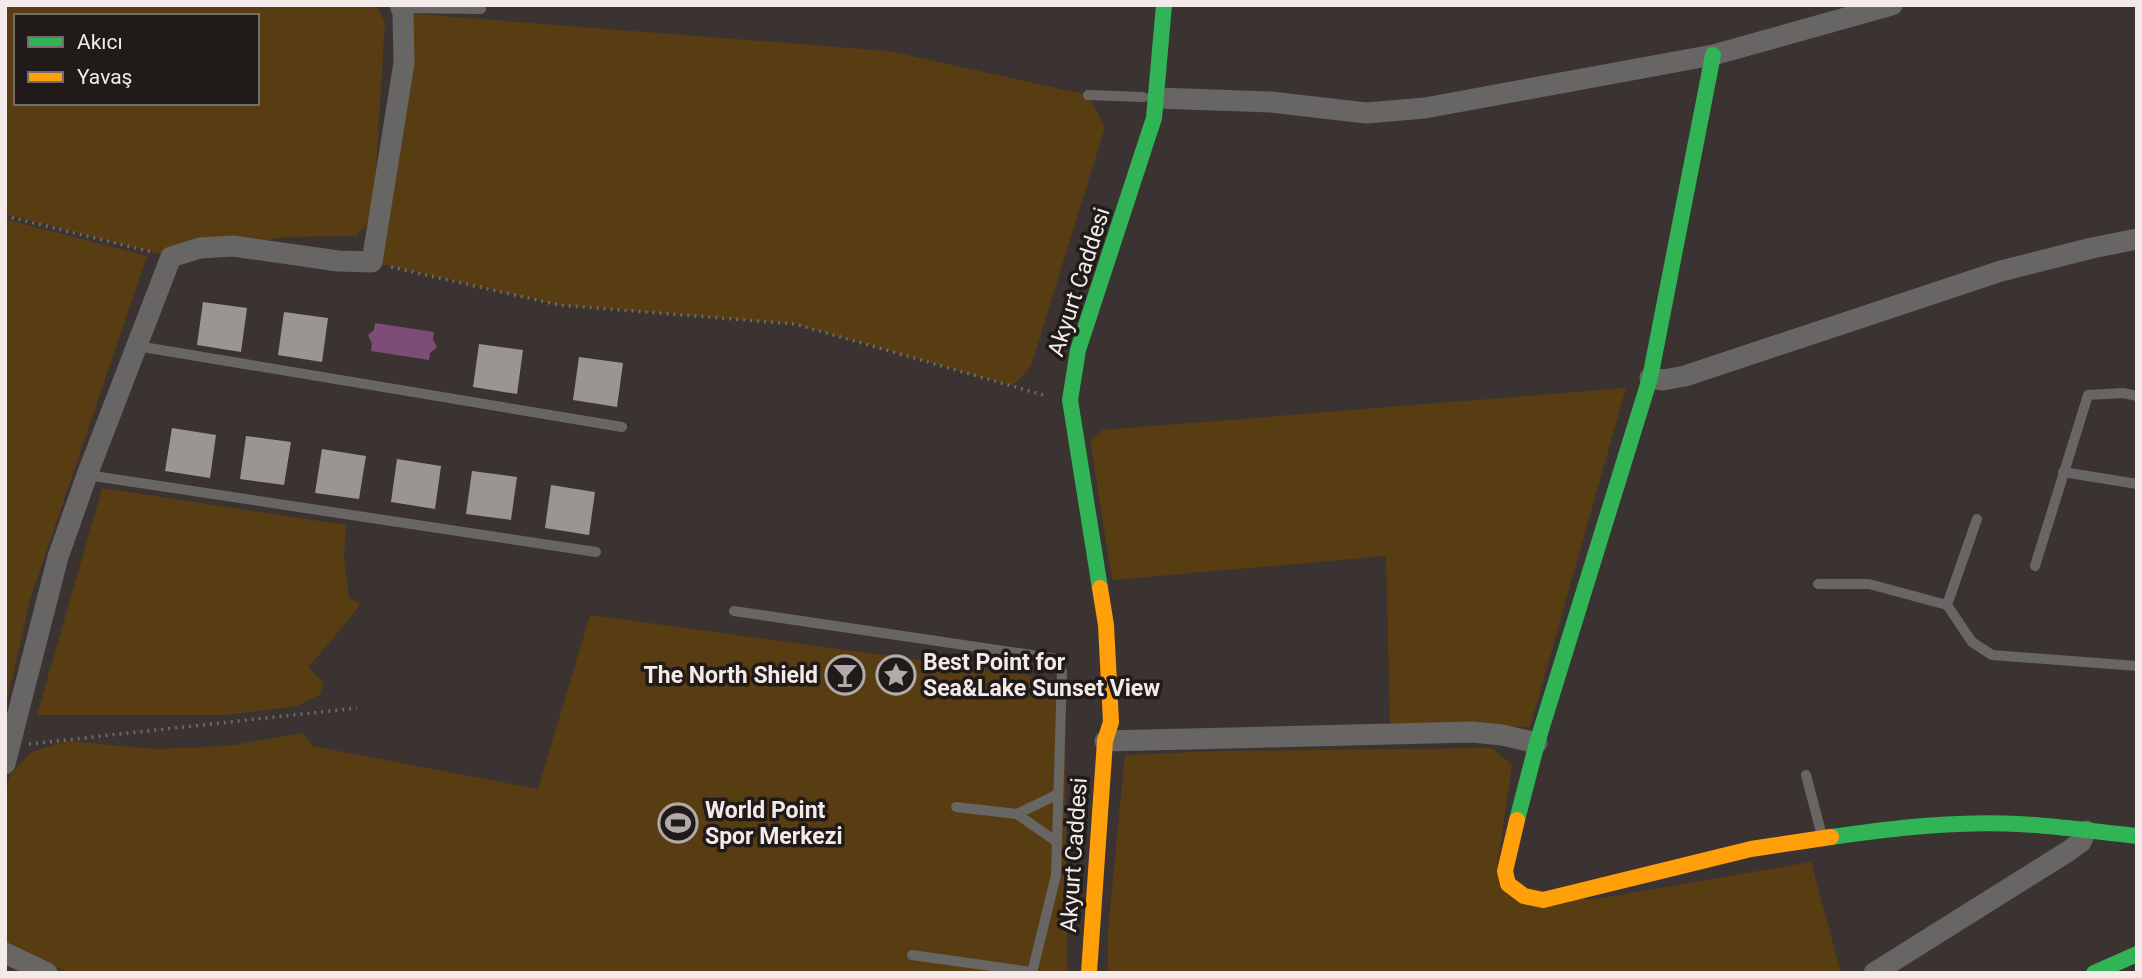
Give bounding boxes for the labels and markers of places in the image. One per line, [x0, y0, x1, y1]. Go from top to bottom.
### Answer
place label: Best Point for Sea&Lake Sunset View [923, 649, 1160, 702]
bar icon: The North Shield [824, 654, 866, 696]
place icon: Best Point for Sea&Lake Sunset View [875, 654, 917, 696]
place label: The North Shield [644, 662, 818, 689]
place label: World Point Spor Merkezi [705, 797, 842, 850]
sports icon: World Point Spor Merkezi [657, 802, 699, 844]

